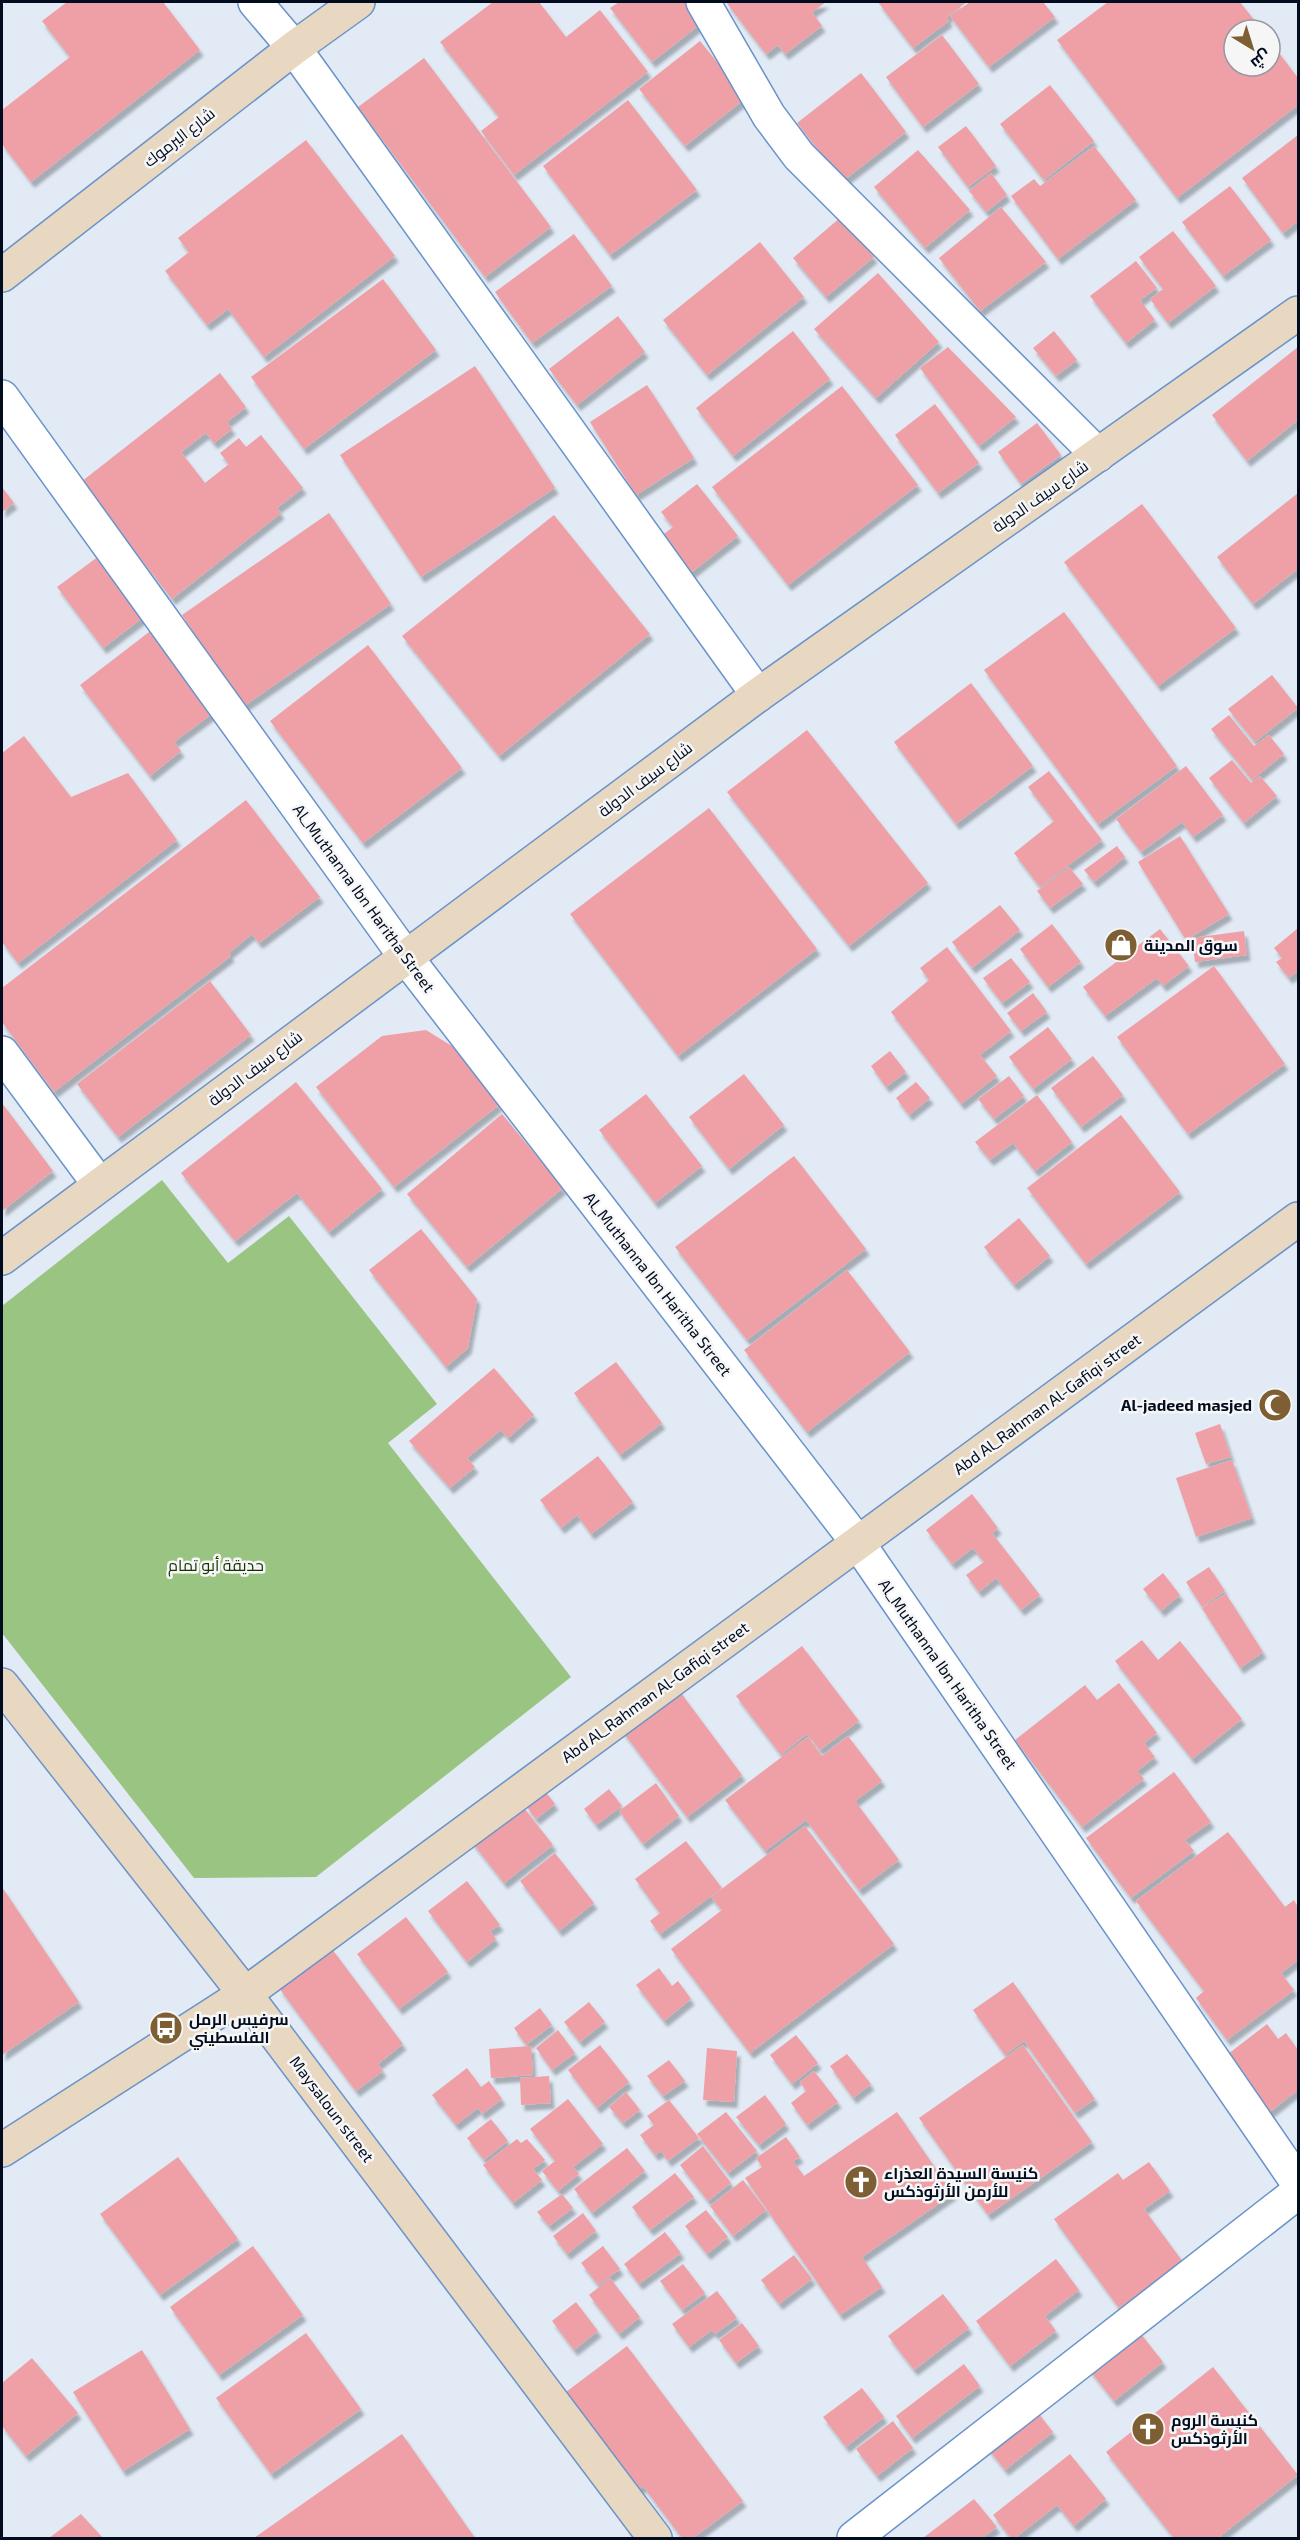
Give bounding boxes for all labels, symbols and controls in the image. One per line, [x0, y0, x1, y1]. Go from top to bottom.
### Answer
north arrow [1222, 18, 1282, 78]
text: ش [1247, 46, 1275, 74]
street label: شارع اليرموك [139, 103, 220, 173]
street label: شارع سيف الدولة [988, 456, 1093, 538]
street label: شارع سيف الدولة [594, 737, 697, 822]
street label: Al_Muthanna Ibn Haritha Street [290, 800, 439, 996]
shop icon: سوق المدينة [1103, 927, 1139, 963]
place label: سوق المدينة [1144, 935, 1238, 955]
street label: شارع سيف الدولة [204, 1026, 307, 1111]
street label: Al_Muthanna Ibn Haritha Street [581, 1188, 736, 1379]
street label: Abd Al_Rahman Al-Gafiqi street [949, 1329, 1144, 1478]
mosque icon: Al-jadeed masjed [1257, 1387, 1293, 1423]
place label: Al-jadeed masjed [1121, 1395, 1252, 1414]
park label: حديقة أبو تمام [168, 1555, 264, 1577]
street label: Al_Muthanna Ibn Haritha Street [875, 1575, 1022, 1773]
street label: Abd Al_Rahman Al-Gafiqi street [557, 1617, 752, 1766]
place label: سرفيس الرمل الفلسطيني [189, 2009, 289, 2050]
bus stop icon: سرفيس الرمل الفلسطيني [148, 2010, 184, 2046]
street label: Maysaloun street [286, 2052, 378, 2165]
place label: كنيسة السيدة العذراء للأرمن الأرثوذكس [884, 2163, 1038, 2201]
church icon: كنيسة السيدة العذراء للأرمن الأرثوذكس [843, 2164, 879, 2200]
place label: كنيسة الروم الأرثوذكس [1171, 2410, 1258, 2448]
church icon: كنيسة الروم الأرثوذكس [1130, 2411, 1166, 2447]

